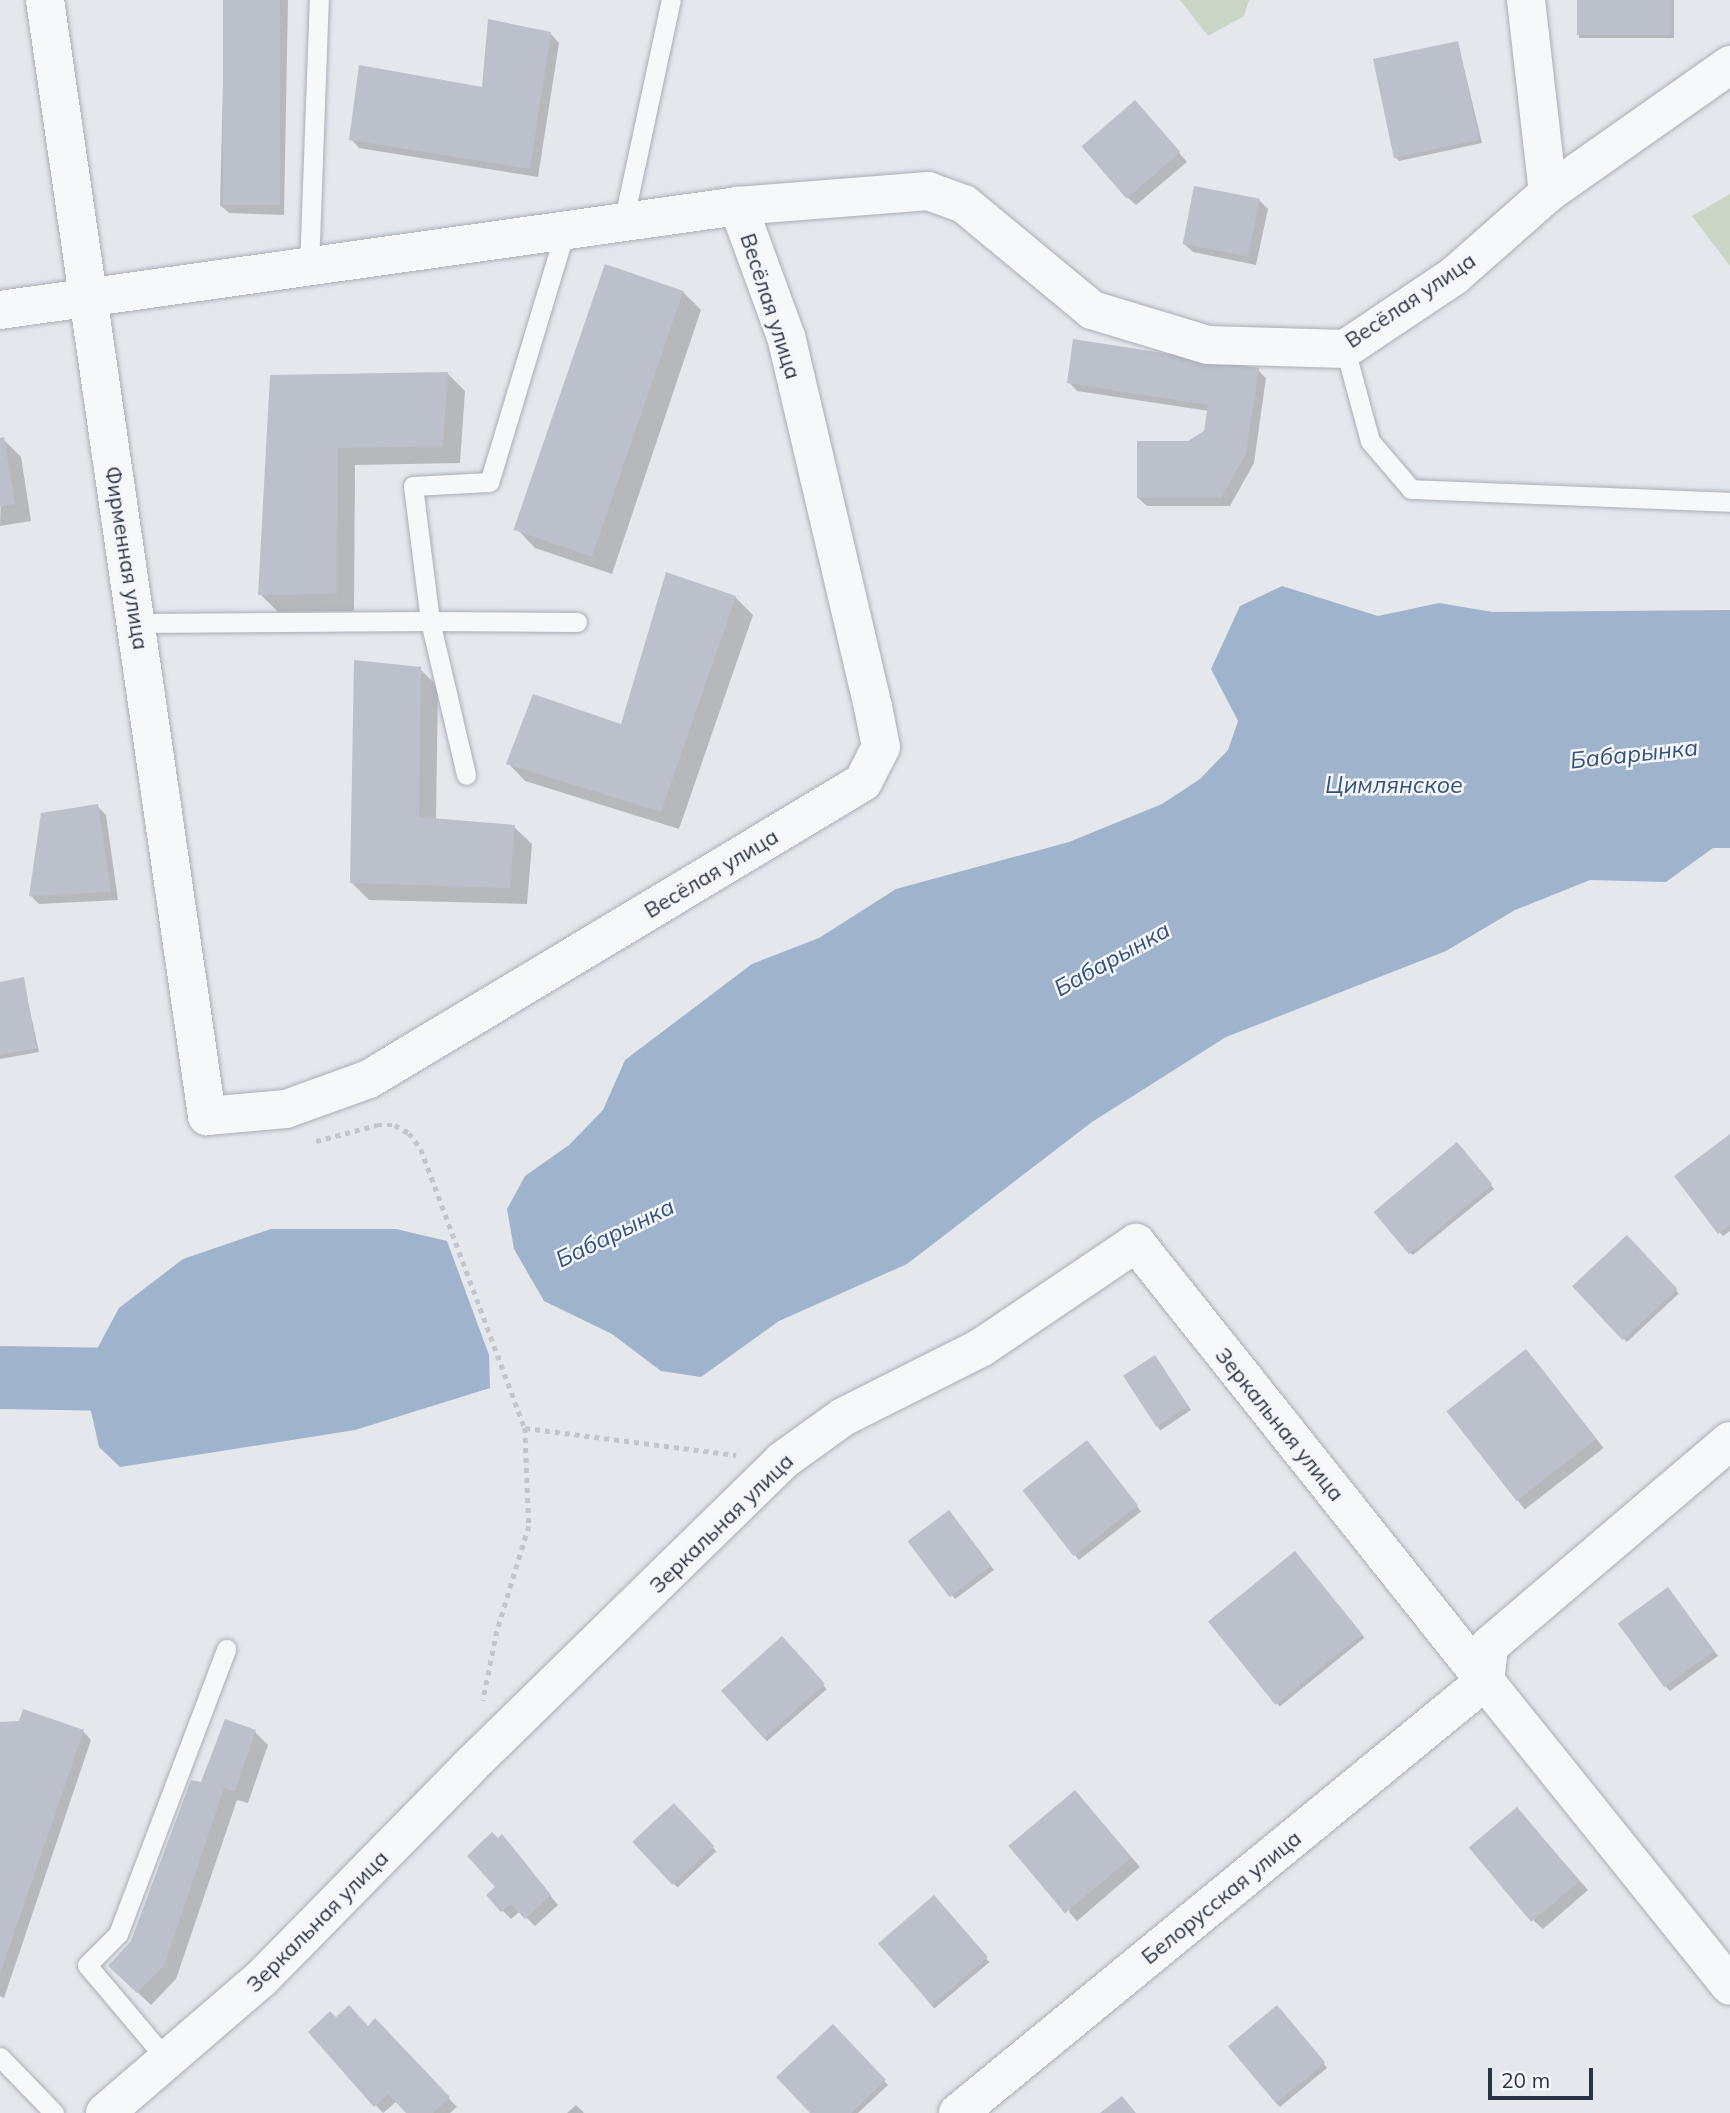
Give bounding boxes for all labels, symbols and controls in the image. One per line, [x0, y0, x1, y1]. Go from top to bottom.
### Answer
street label: Весёлая улица [736, 230, 806, 382]
street label: Весёлая улица [1340, 247, 1480, 353]
street label: Фирменная улица [100, 464, 154, 652]
water label: Бабарынка [1569, 734, 1699, 774]
water label: Цимлянское [1325, 771, 1463, 799]
street label: Весёлая улица [640, 823, 782, 923]
water label: Бабарынка [1049, 916, 1175, 1002]
water label: Бабарынка [551, 1192, 679, 1274]
street label: Зеркальная улица [1211, 1342, 1349, 1506]
street label: Зеркальная улица [644, 1448, 798, 1598]
street label: Белорусская улица [1136, 1825, 1306, 1969]
street label: Зеркальная улица [241, 1845, 393, 1997]
scale bar [1492, 2054, 1597, 2098]
text: 20 m [1501, 2067, 1550, 2093]

